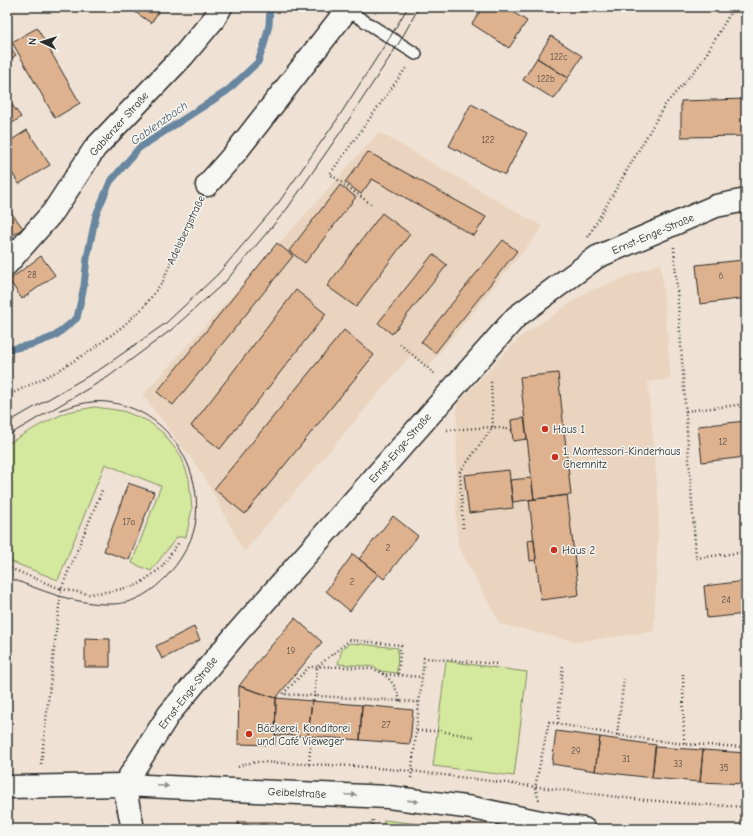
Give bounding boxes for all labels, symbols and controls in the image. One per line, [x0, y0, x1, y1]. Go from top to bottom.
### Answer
north arrow [22, 22, 62, 62]
text: N [26, 37, 39, 45]
house number: 122c [550, 52, 568, 62]
house number: 122b [537, 74, 555, 84]
street label: Gablenzer Straße [87, 89, 152, 159]
water label: Gablenzbach [128, 98, 190, 148]
house number: 122 [482, 135, 495, 145]
street label: Adelsbergstraße [164, 193, 208, 267]
street label: Ernst-Enge-Straße [610, 211, 697, 257]
house number: 28 [27, 270, 37, 280]
house number: 6 [719, 271, 724, 281]
street label: Ernst-Enge-Straße [366, 410, 434, 485]
place label: Haus 1 [553, 423, 585, 436]
marker: Haus 1 [540, 424, 550, 434]
house number: 12 [719, 437, 727, 447]
place label: 1. Montessori-Kinderhaus Chemnitz [563, 445, 681, 471]
marker: 1. Montessori-Kinderhaus Chemnitz [550, 452, 560, 462]
house number: 17a [123, 517, 135, 527]
house number: 2 [386, 543, 391, 553]
place label: Haus 2 [562, 544, 595, 557]
marker: Haus 2 [549, 545, 559, 555]
house number: 2 [350, 577, 355, 587]
house number: 24 [721, 595, 731, 605]
house number: 19 [287, 646, 295, 656]
street label: Ernst-Enge-Straße [156, 654, 221, 732]
house number: 27 [382, 720, 391, 730]
place label: Bäckerei, Konditorei und Café Vieweger [257, 722, 350, 748]
marker: Bäckerei, Konditorei und Café Vieweger [244, 729, 254, 739]
house number: 29 [571, 746, 581, 756]
house number: 31 [622, 754, 630, 764]
house number: 33 [673, 759, 683, 769]
house number: 35 [719, 763, 729, 773]
one-way arrow [157, 783, 169, 790]
street label: Geibelstraße [267, 785, 327, 801]
one-way arrow [345, 792, 357, 799]
one-way arrow [407, 797, 419, 804]

